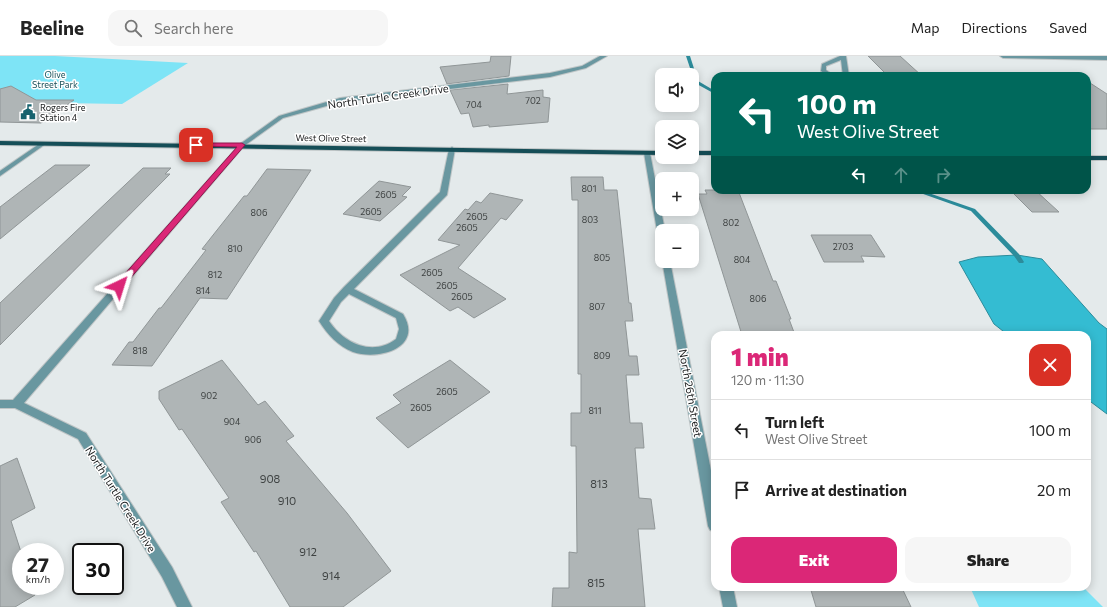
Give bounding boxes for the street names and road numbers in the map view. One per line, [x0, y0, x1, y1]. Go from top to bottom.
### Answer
street label: North Turtle Creek Drive [327, 81, 450, 111]
street label: West Olive Street [295, 132, 367, 144]
street label: North 26th Street [677, 348, 705, 438]
street label: North Turtle Creek Drive [83, 444, 159, 554]

